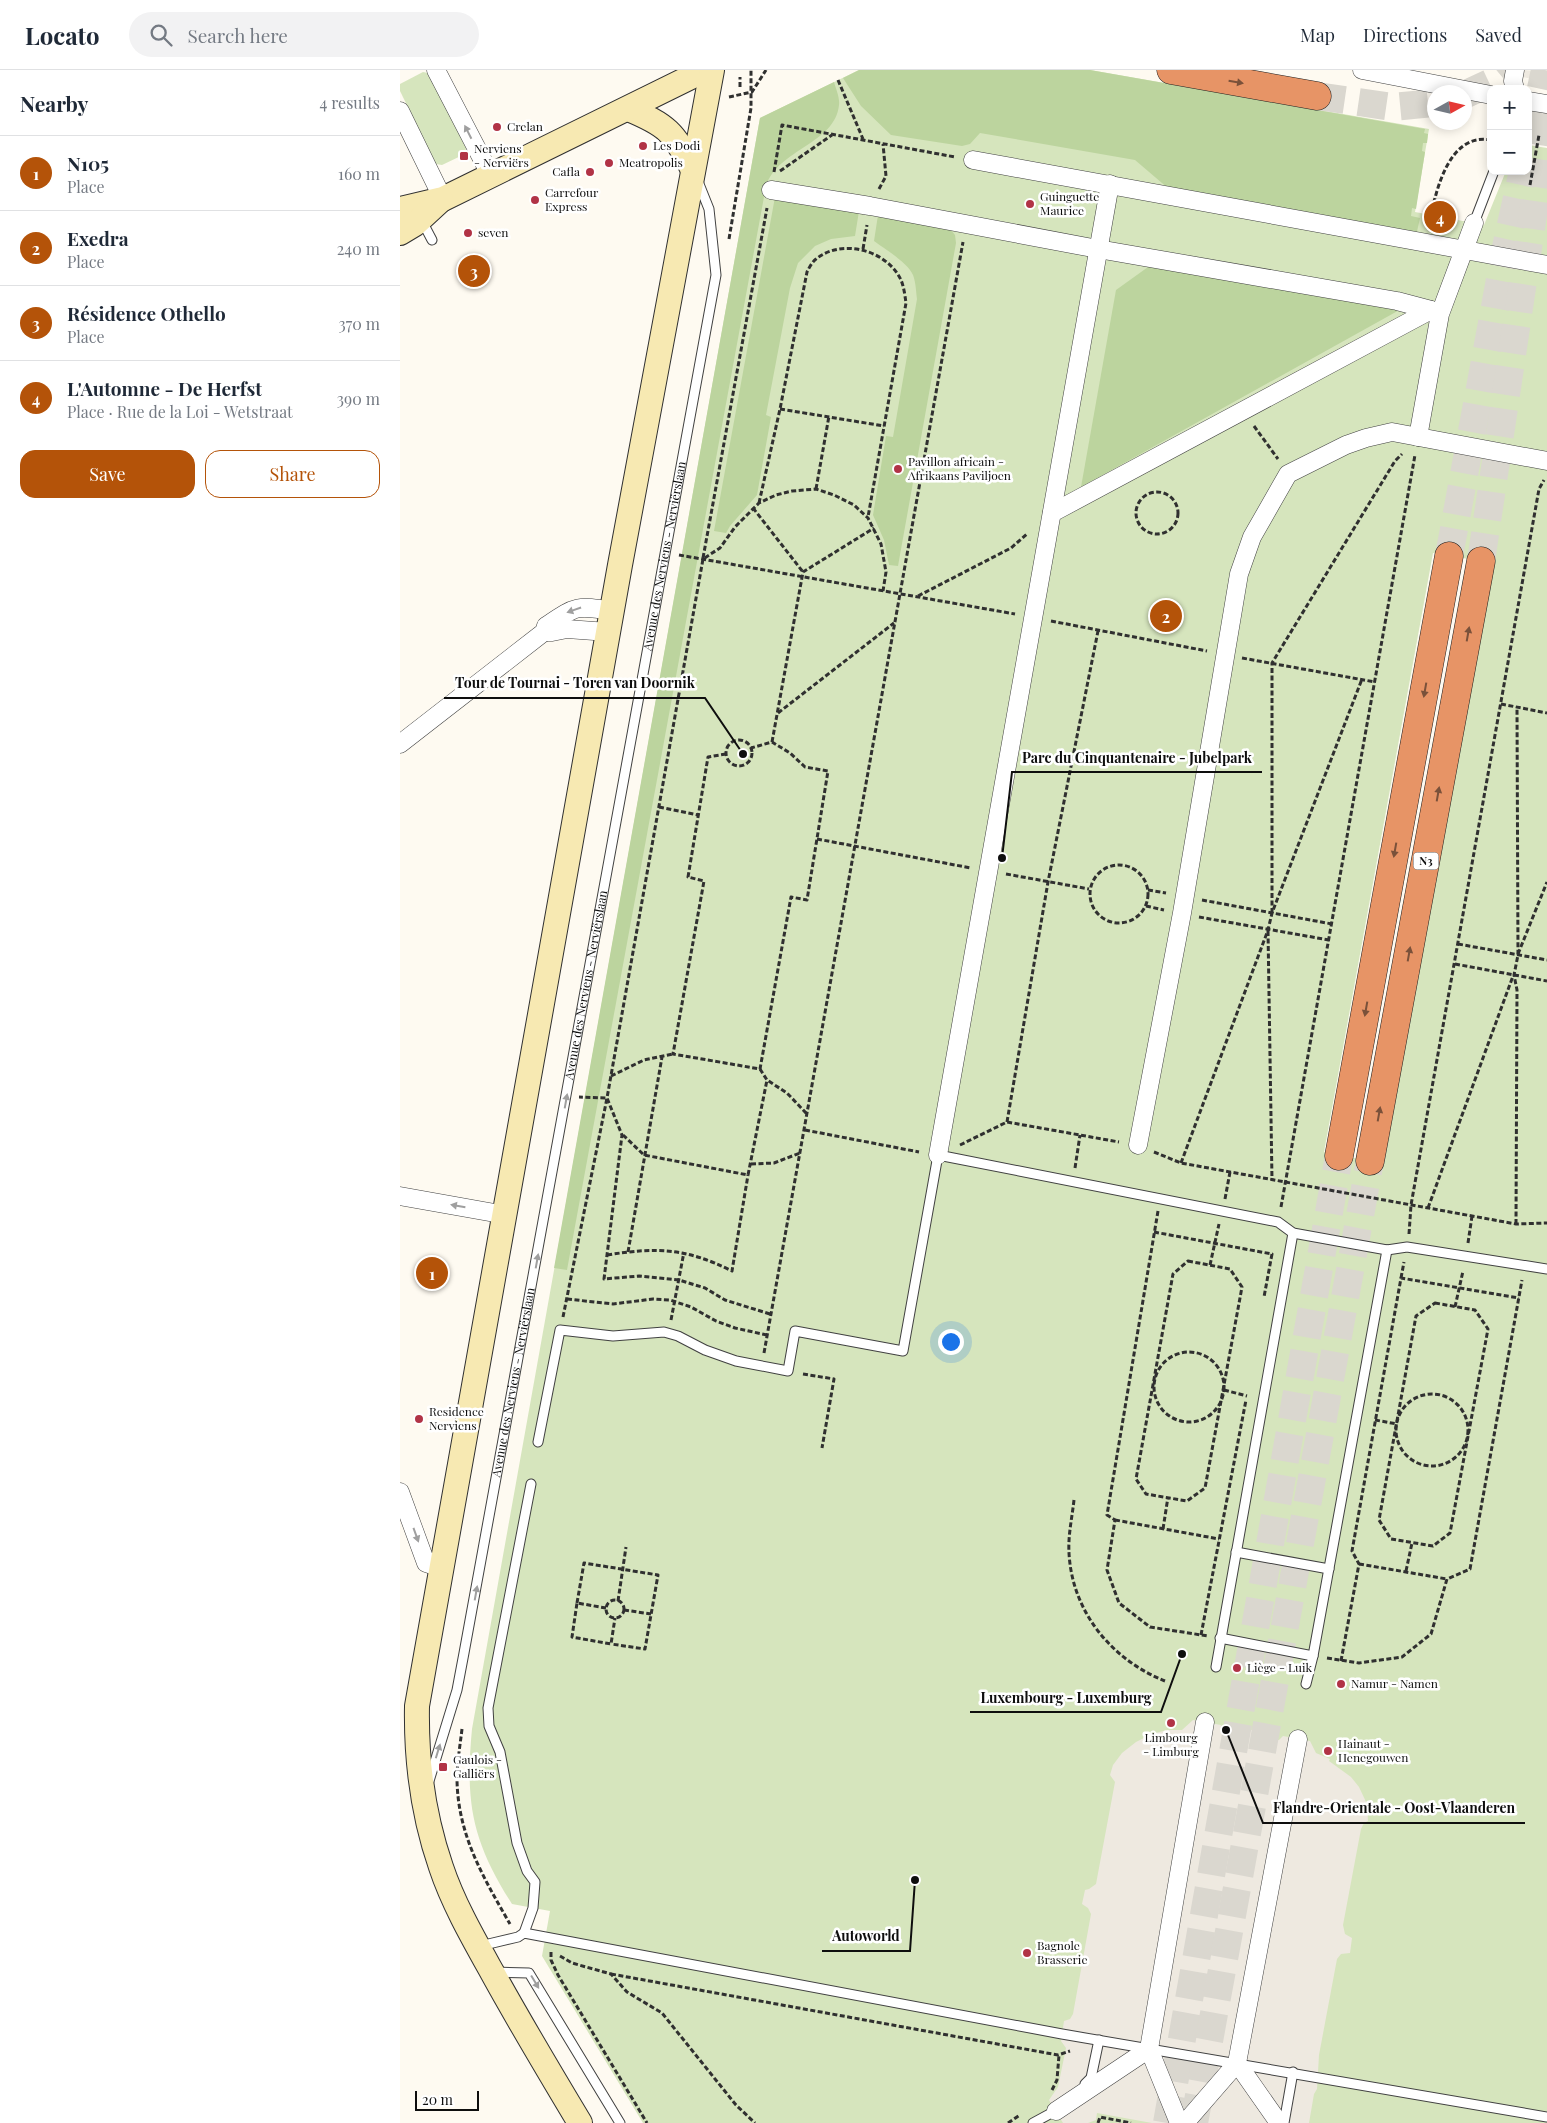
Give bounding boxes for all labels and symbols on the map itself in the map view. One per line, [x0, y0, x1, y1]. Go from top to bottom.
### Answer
one-way arrow [1228, 78, 1244, 86]
north arrow [1427, 85, 1472, 130]
place label: Crelan [507, 118, 543, 134]
marker: Crelan [491, 121, 503, 133]
one-way arrow [464, 125, 472, 139]
place label: Les Dodi [653, 137, 701, 153]
place label: Nerviens - Nerviërs [474, 140, 529, 170]
marker: Les Dodi [637, 140, 649, 152]
marker: Nerviens - Nerviërs [458, 150, 470, 162]
place label: Meatropolis [619, 154, 683, 170]
marker: Meatropolis [603, 157, 615, 169]
place label: Cafla [552, 163, 580, 179]
marker: Cafla [584, 166, 596, 178]
place label: Carrefour Express [545, 184, 599, 214]
place label: Guinguette Maurice [1040, 188, 1099, 218]
marker: Carrefour Express [529, 194, 541, 206]
marker: Guinguette Maurice [1024, 198, 1036, 210]
pin: 4 [1424, 198, 1456, 236]
place label: seven [478, 224, 508, 240]
marker: seven [462, 227, 474, 239]
pin: 3 [458, 252, 490, 290]
place label: Pavillon africain - Afrikaans Paviljoen [907, 453, 1011, 483]
street label: Avenue des Nerviens - Nerviërslaan [638, 460, 689, 653]
marker: Pavillon africain - Afrikaans Paviljoen [892, 463, 904, 475]
pin: 2 [1150, 597, 1182, 635]
one-way arrow [566, 606, 581, 614]
one-way arrow [1464, 626, 1472, 642]
callout: Tour de Tournai - Toren van Doornik [444, 669, 705, 698]
text: Tour de Tournai - Toren van Doornik [455, 673, 696, 692]
one-way arrow [1420, 682, 1428, 698]
callout: Parc du Cinquantenaire - Jubelpark [1012, 743, 1262, 772]
text: Parc du Cinquantenaire - Jubelpark [1022, 748, 1253, 767]
one-way arrow [1435, 785, 1443, 801]
one-way arrow [1391, 842, 1399, 858]
road number: N3 [1414, 852, 1438, 869]
street label: Avenue des Nerviens - Nerviërslaan [560, 889, 610, 1082]
one-way arrow [1405, 945, 1413, 961]
one-way arrow [1362, 1002, 1370, 1018]
one-way arrow [562, 1093, 570, 1109]
one-way arrow [1376, 1105, 1384, 1121]
one-way arrow [449, 1202, 465, 1210]
one-way arrow [533, 1253, 541, 1269]
pin: 1 [416, 1254, 448, 1292]
street label: Avenue des Nerviens - Nerviërslaan [487, 1286, 538, 1479]
your location [938, 1329, 964, 1355]
place label: Residence Nerviens [429, 1403, 484, 1433]
marker: Residence Nerviens [413, 1413, 425, 1425]
one-way arrow [413, 1527, 420, 1542]
one-way arrow [472, 1585, 480, 1601]
place label: Liège - Luik [1247, 1659, 1312, 1675]
marker: Liège - Luik [1231, 1662, 1243, 1674]
place label: Namur - Namen [1351, 1675, 1438, 1691]
marker: Namur - Namen [1335, 1678, 1347, 1690]
callout: Luxembourg - Luxemburg [970, 1683, 1161, 1712]
text: Luxembourg - Luxemburg [981, 1688, 1152, 1707]
marker: Limbourg - Limburg [1165, 1717, 1177, 1729]
place label: Limbourg - Limburg [1143, 1729, 1199, 1759]
place label: Hainaut - Henegouwen [1338, 1735, 1408, 1765]
one-way arrow [434, 1743, 442, 1758]
marker: Hainaut - Henegouwen [1322, 1745, 1334, 1757]
place label: Gaulois - Galliërs [453, 1751, 502, 1781]
marker: Gaulois - Galliërs [437, 1761, 449, 1773]
callout: Flandre-Orientale - Oost-Vlaanderen [1263, 1794, 1525, 1823]
text: Flandre-Orientale - Oost-Vlaanderen [1273, 1798, 1515, 1817]
callout: Autoworld [822, 1922, 910, 1951]
text: Autoworld [831, 1926, 900, 1945]
place label: Bagnole Brasserie [1037, 1937, 1087, 1967]
marker: Bagnole Brasserie [1021, 1947, 1033, 1959]
one-way arrow [530, 1976, 539, 1989]
scale bar [415, 2088, 479, 2111]

